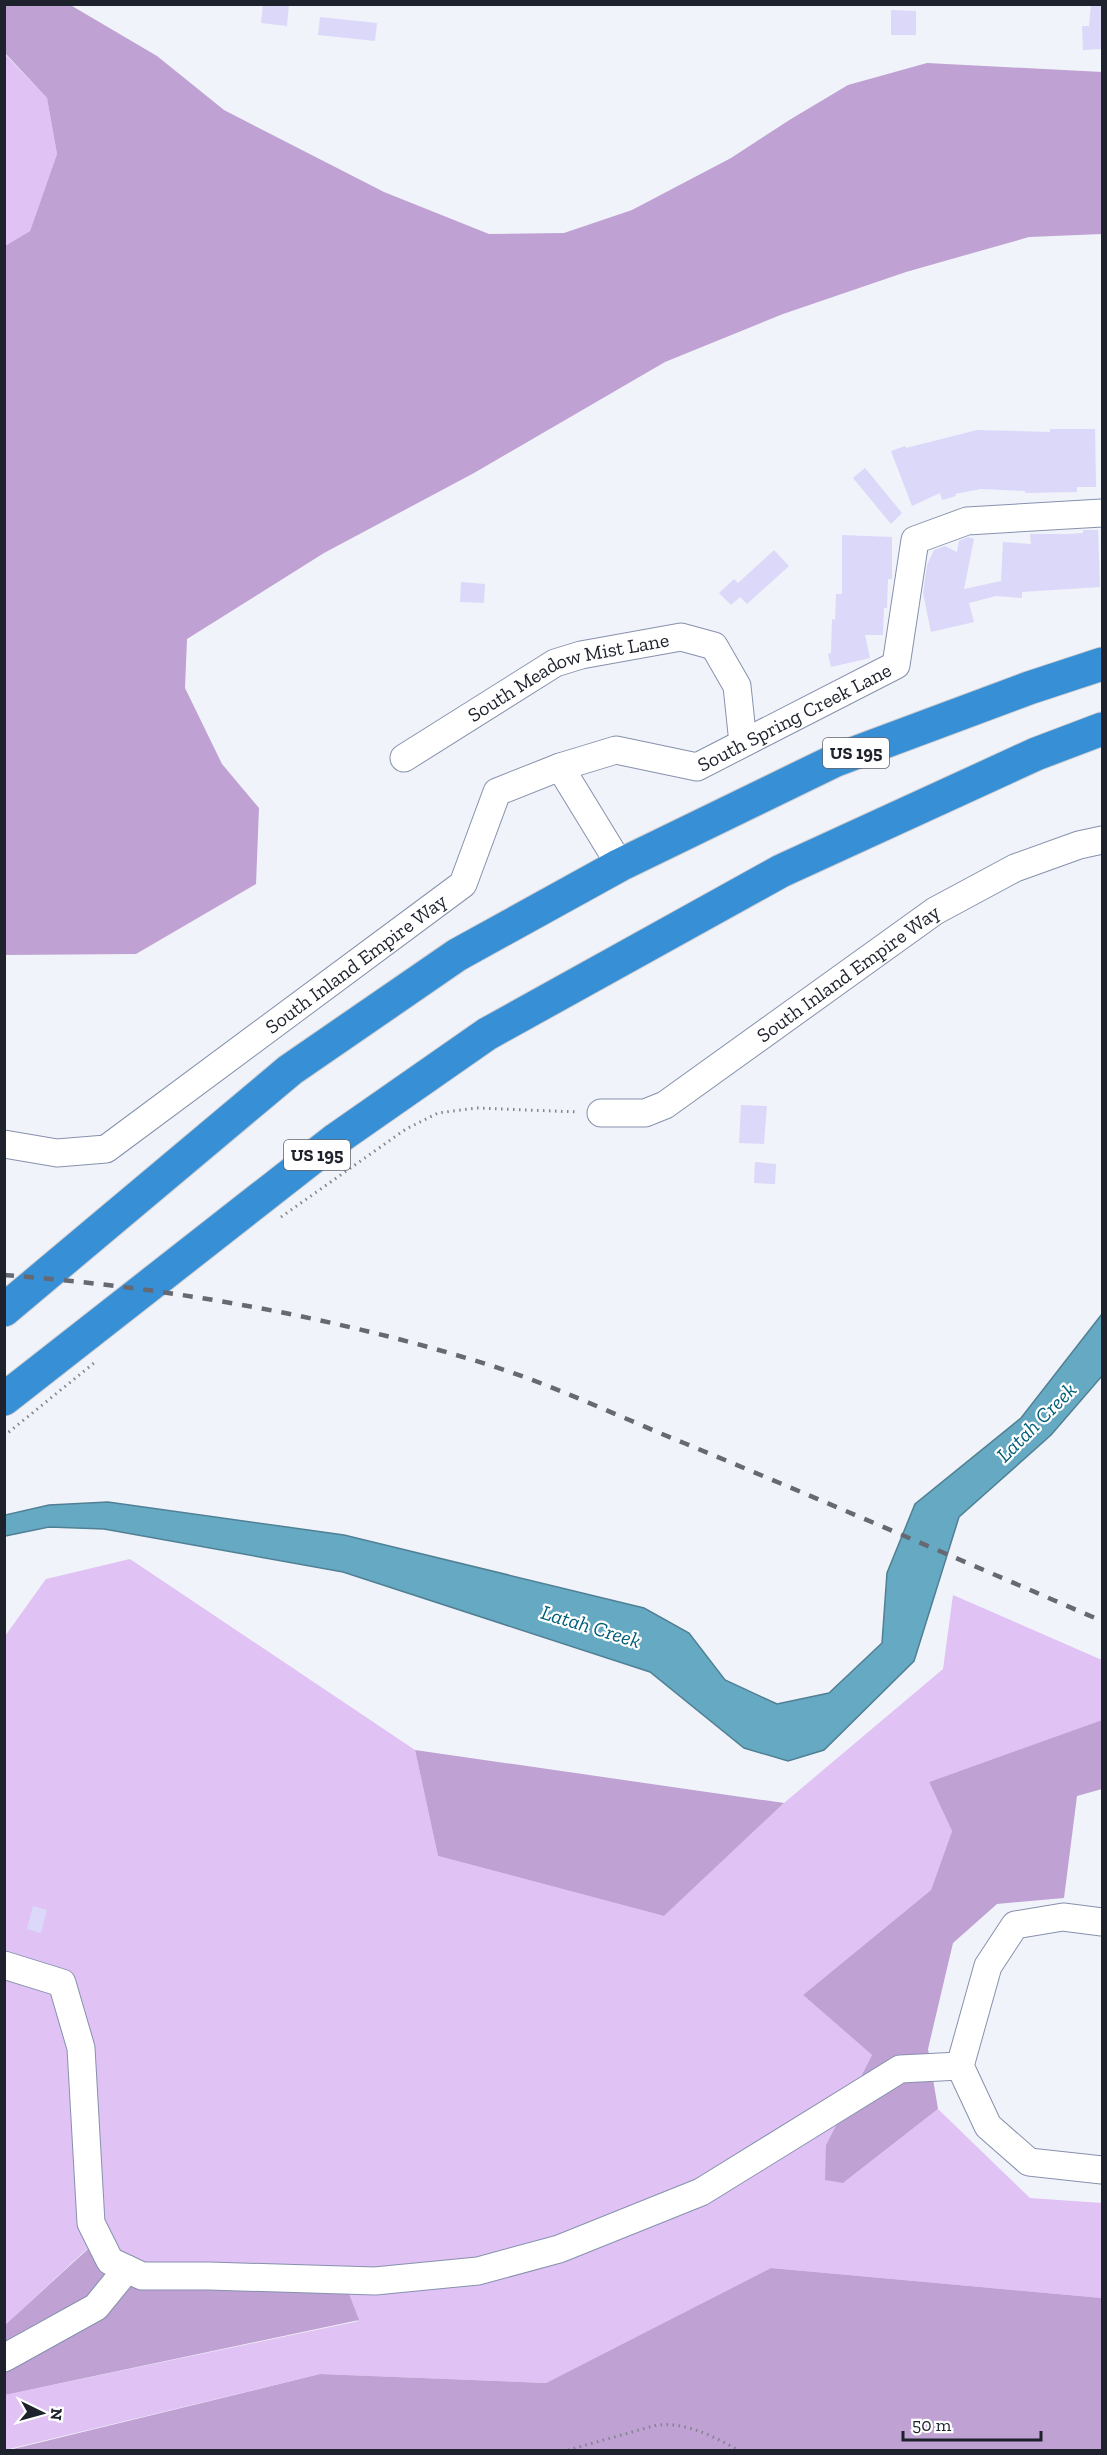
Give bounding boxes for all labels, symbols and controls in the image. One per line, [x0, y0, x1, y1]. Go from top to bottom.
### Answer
street label: South Meadow Mist Lane [463, 627, 671, 727]
street label: South Spring Creek Lane [693, 658, 895, 777]
road number: US 195 [823, 738, 889, 768]
street label: South Inland Empire Way [260, 888, 452, 1039]
street label: South Inland Empire Way [752, 899, 945, 1047]
road number: US 195 [284, 1140, 350, 1170]
water label: Latah Creek [991, 1377, 1081, 1467]
water label: Latah Creek [538, 1599, 644, 1653]
north arrow [12, 2383, 72, 2443]
scale bar [903, 2404, 1041, 2442]
text: N [46, 2407, 66, 2421]
text: 50 m [912, 2414, 952, 2436]

